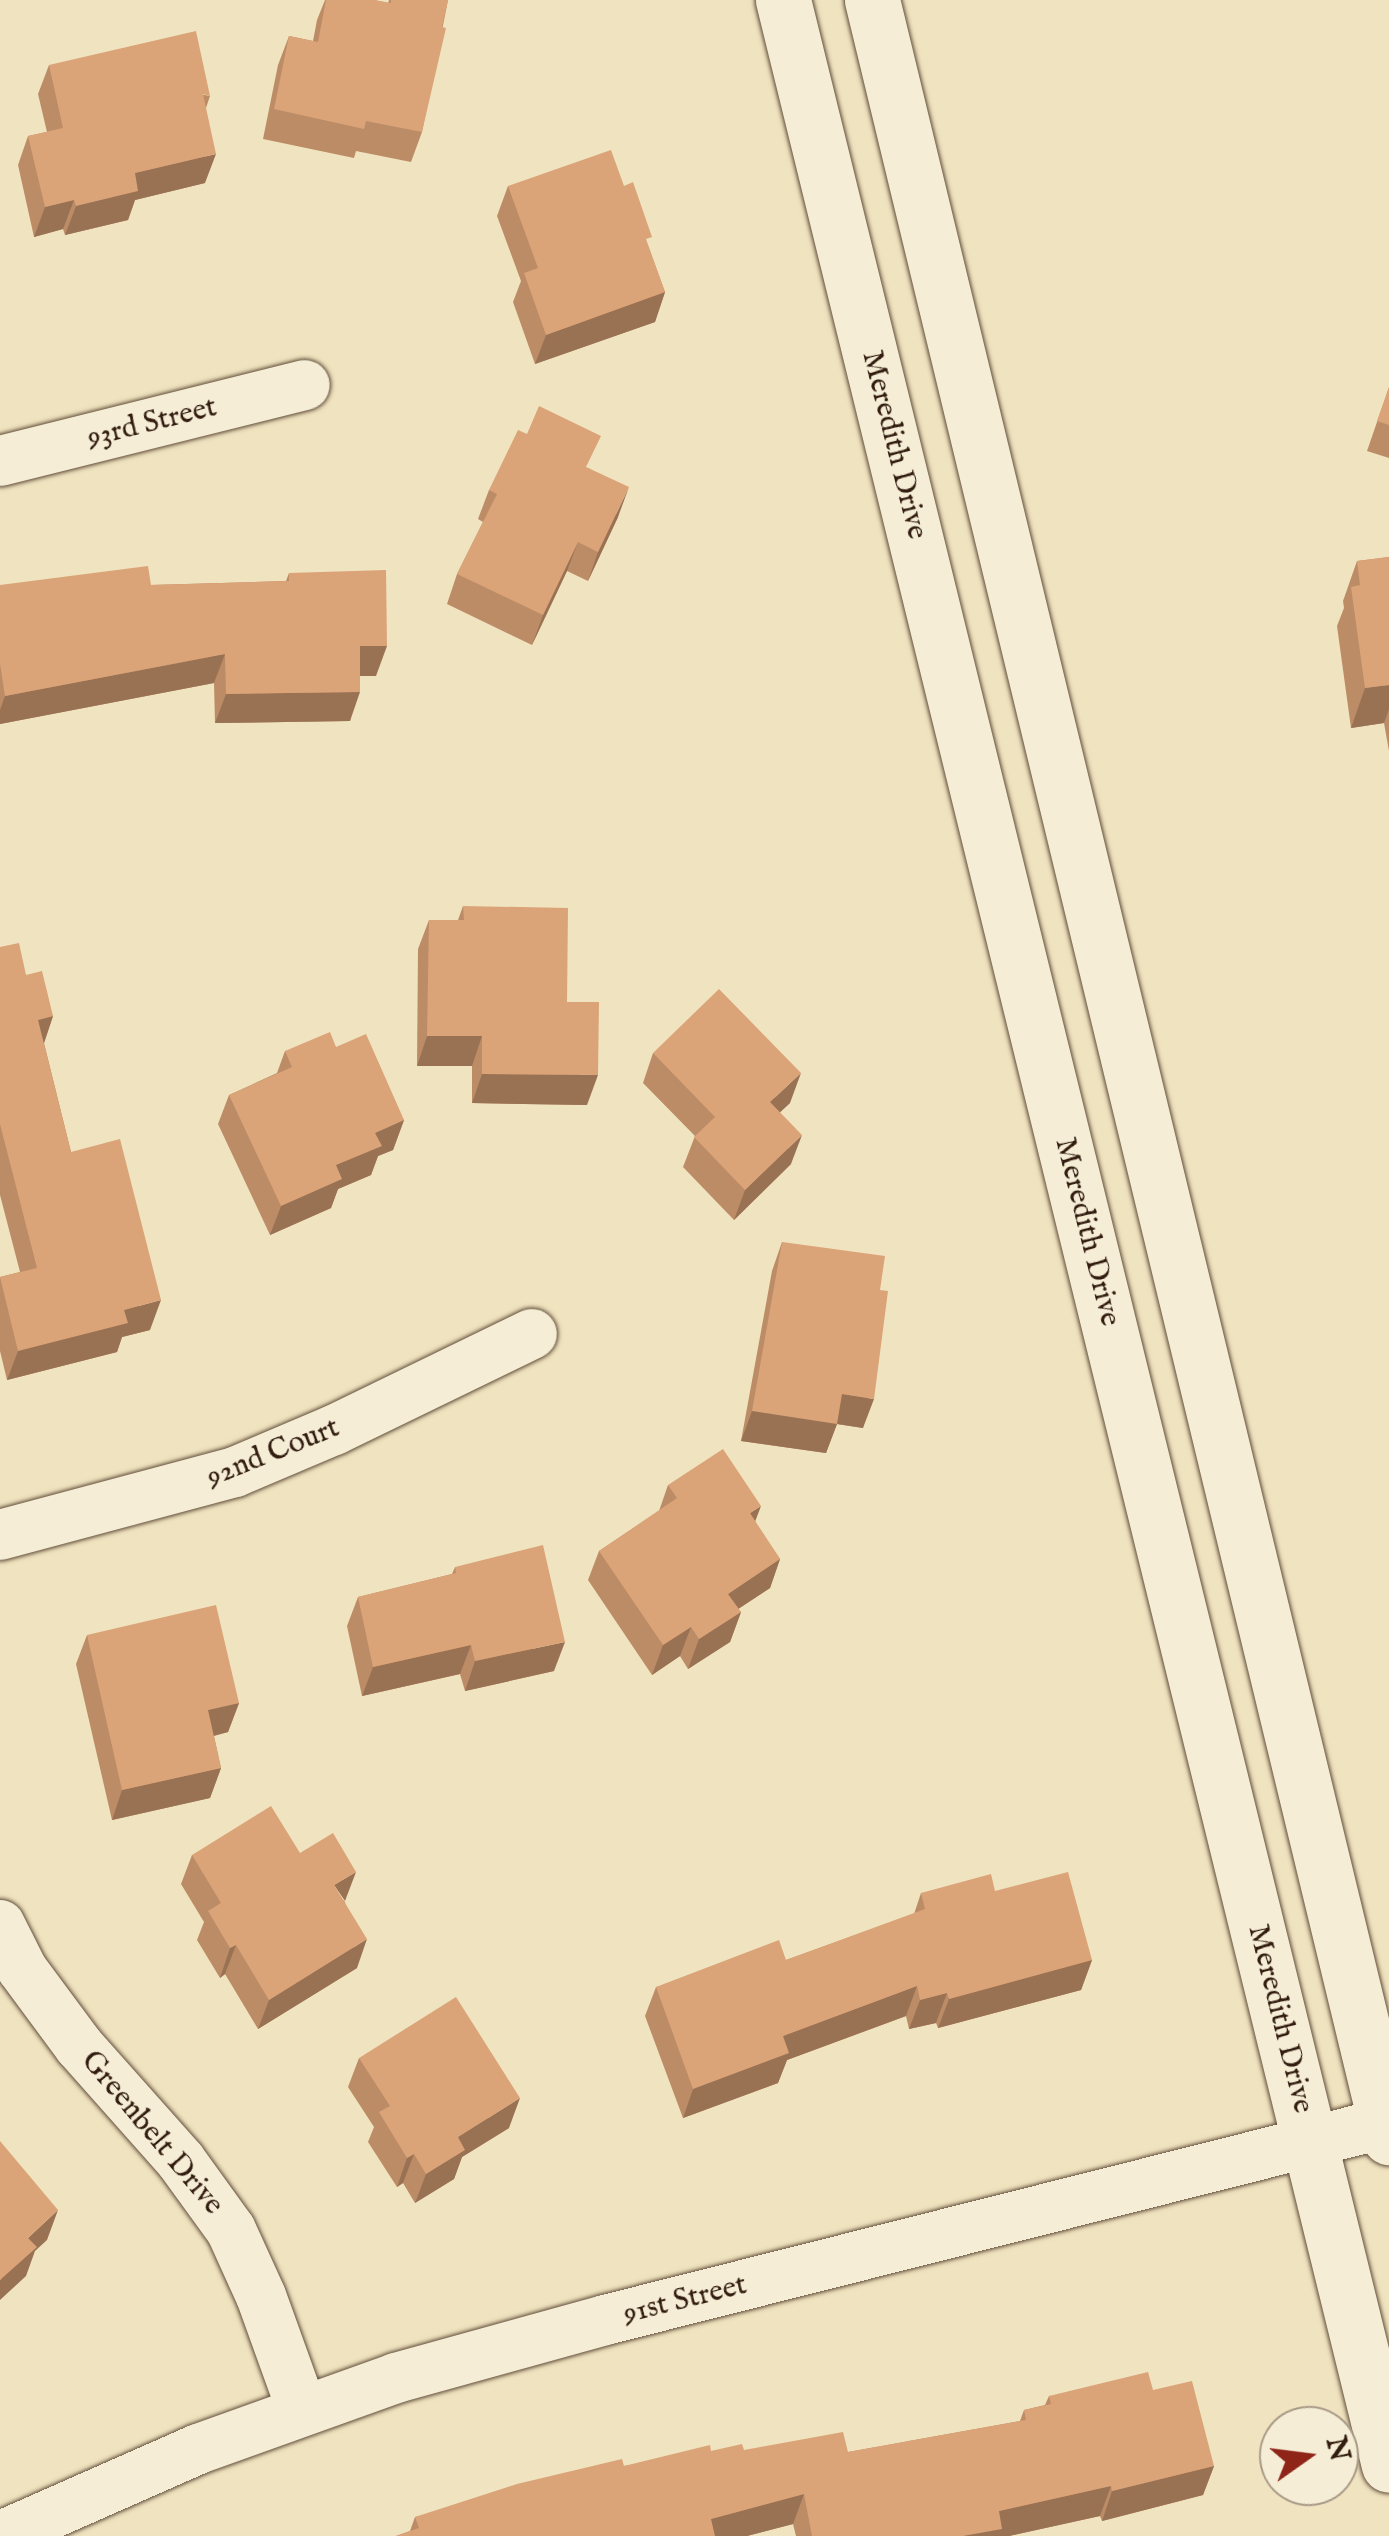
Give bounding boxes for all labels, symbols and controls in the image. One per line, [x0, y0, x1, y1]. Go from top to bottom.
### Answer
street label: Meredith Drive [853, 347, 935, 543]
street label: 93rd Street [83, 390, 221, 456]
street label: Meredith Drive [1046, 1134, 1128, 1330]
street label: 92nd Court [201, 1410, 345, 1496]
street label: Meredith Drive [1239, 1921, 1321, 2117]
street label: Greenbelt Drive [73, 2044, 231, 2222]
street label: 91st Street [619, 2267, 751, 2333]
north arrow [1259, 2406, 1359, 2506]
text: N [1317, 2433, 1357, 2465]

